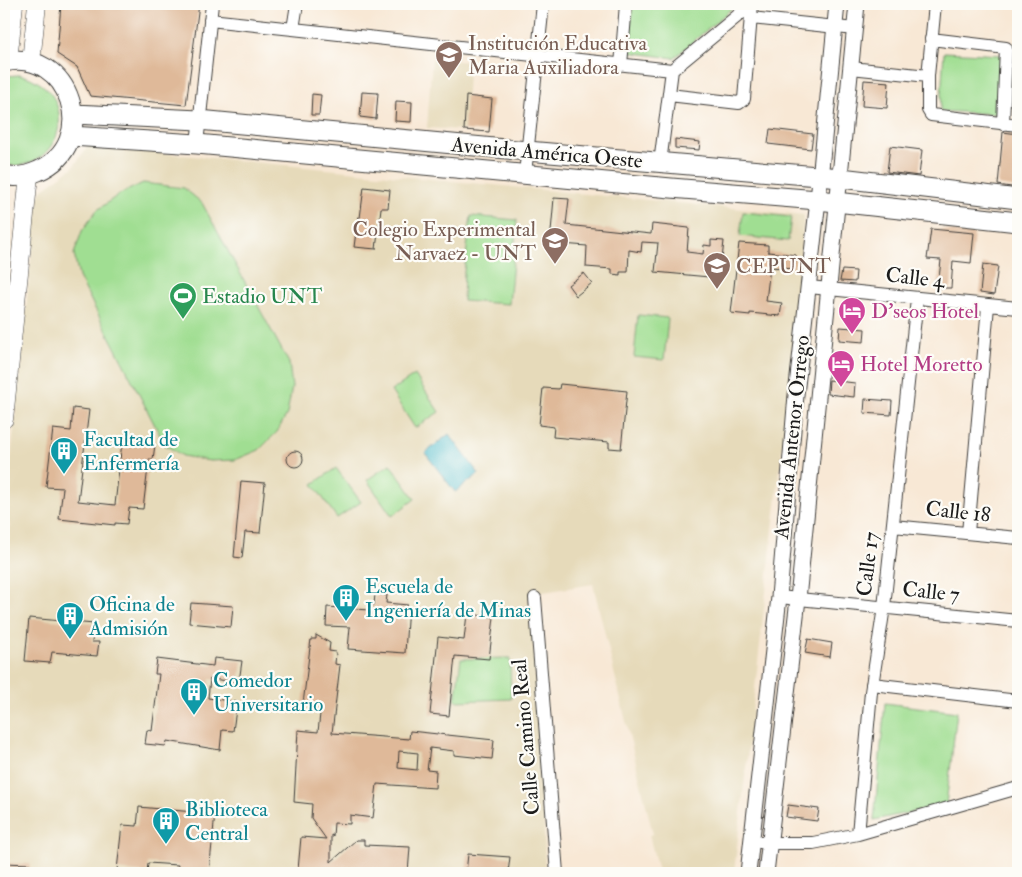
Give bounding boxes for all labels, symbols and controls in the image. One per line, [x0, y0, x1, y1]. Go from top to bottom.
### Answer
place label: Institución Educativa Maria Auxiliadora [468, 30, 647, 81]
school or university icon: Institución Educativa Maria Auxiliadora [434, 40, 464, 79]
street label: Avenida América Oeste [449, 131, 644, 175]
place label: Colegio Experimental Narvaez - UNT [352, 216, 537, 267]
school or university icon: Colegio Experimental Narvaez - UNT [540, 226, 570, 265]
school or university icon: CEPUNT [702, 251, 732, 290]
place label: CEPUNT [736, 253, 831, 280]
street label: Calle 4 [884, 261, 947, 295]
sports icon: Estadio UNT [168, 281, 198, 320]
place label: Estadio UNT [202, 283, 323, 310]
hotel icon: D'seos Hotel [837, 296, 867, 335]
place label: D'seos Hotel [871, 298, 979, 325]
street label: Avenida Antenor Orrego [768, 334, 816, 541]
hotel icon: Hotel Moretto [826, 349, 856, 388]
place label: Hotel Moretto [860, 351, 983, 378]
place label: Facultad de Enfermería [83, 426, 180, 477]
building icon: Facultad de Enfermería [49, 436, 79, 475]
street label: Calle 18 [924, 495, 992, 529]
street label: Calle 17 [851, 530, 885, 598]
place label: Escuela de Ingeniería de Minas [365, 573, 531, 624]
street label: Calle 7 [901, 576, 961, 608]
building icon: Escuela de Ingeniería de Minas [331, 583, 361, 622]
place label: Oficina de Admisión [88, 591, 175, 642]
building icon: Oficina de Admisión [55, 601, 85, 640]
street label: Calle Camino Real [506, 657, 546, 816]
place label: Comedor Universitario [213, 667, 323, 718]
building icon: Comedor Universitario [179, 677, 209, 716]
place label: Biblioteca Central [185, 796, 268, 847]
building icon: Biblioteca Central [151, 806, 181, 845]

